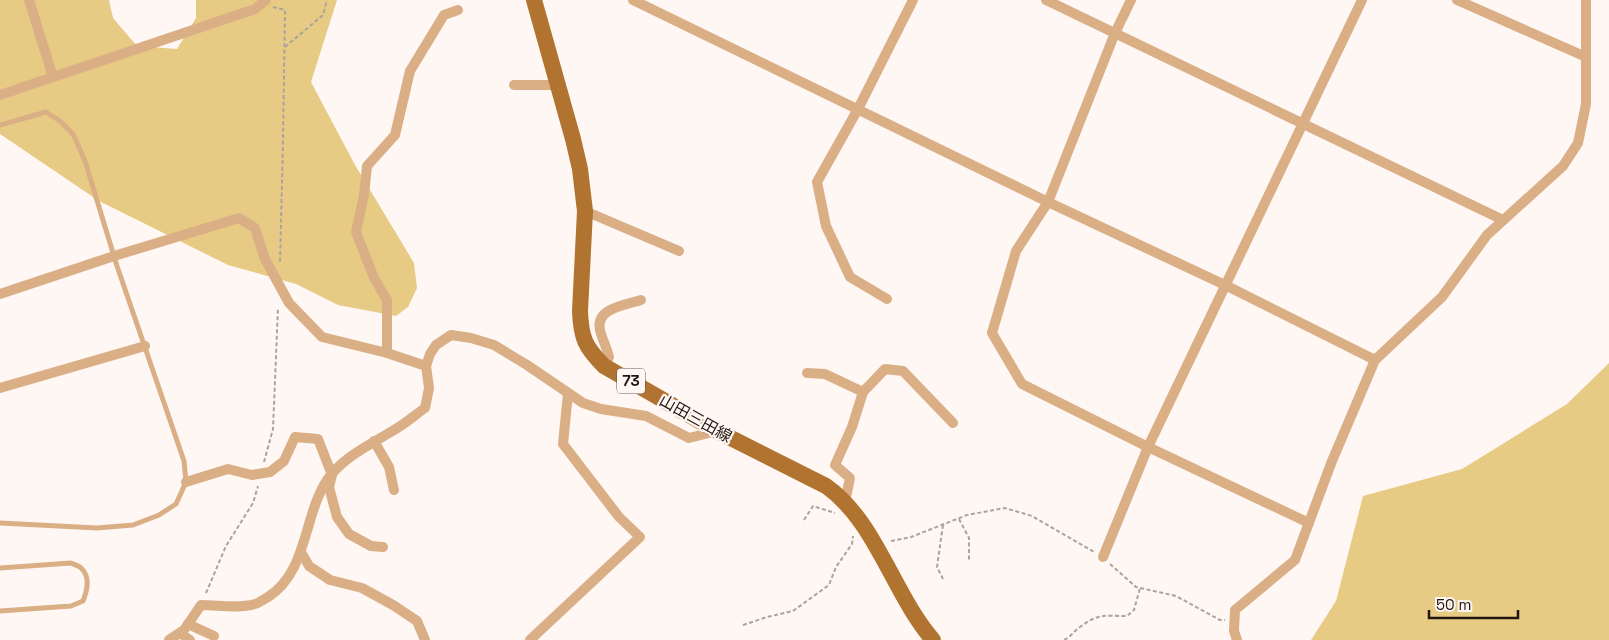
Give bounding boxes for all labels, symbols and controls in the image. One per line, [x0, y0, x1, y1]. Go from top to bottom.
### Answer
road number: 73 [617, 368, 645, 394]
street label: 山田三田線 [656, 390, 736, 447]
scale bar [1429, 588, 1518, 620]
text: 50 m [1436, 595, 1471, 614]

